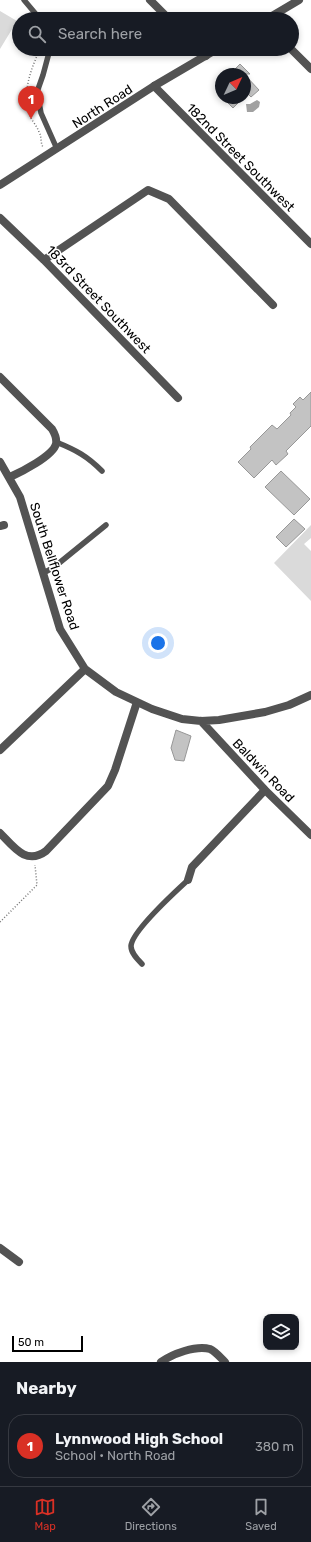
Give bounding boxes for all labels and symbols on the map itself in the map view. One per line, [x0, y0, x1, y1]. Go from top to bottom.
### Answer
north arrow [215, 68, 251, 104]
street label: North Road [69, 81, 135, 131]
pin: 1 [18, 86, 44, 119]
street label: 182nd Street Southwest [184, 100, 298, 214]
street label: 183rd Street Southwest [43, 242, 154, 356]
street label: South Bellflower Road [27, 501, 82, 632]
your location [148, 633, 168, 653]
street label: Baldwin Road [230, 736, 298, 805]
scale bar [12, 1334, 83, 1353]

